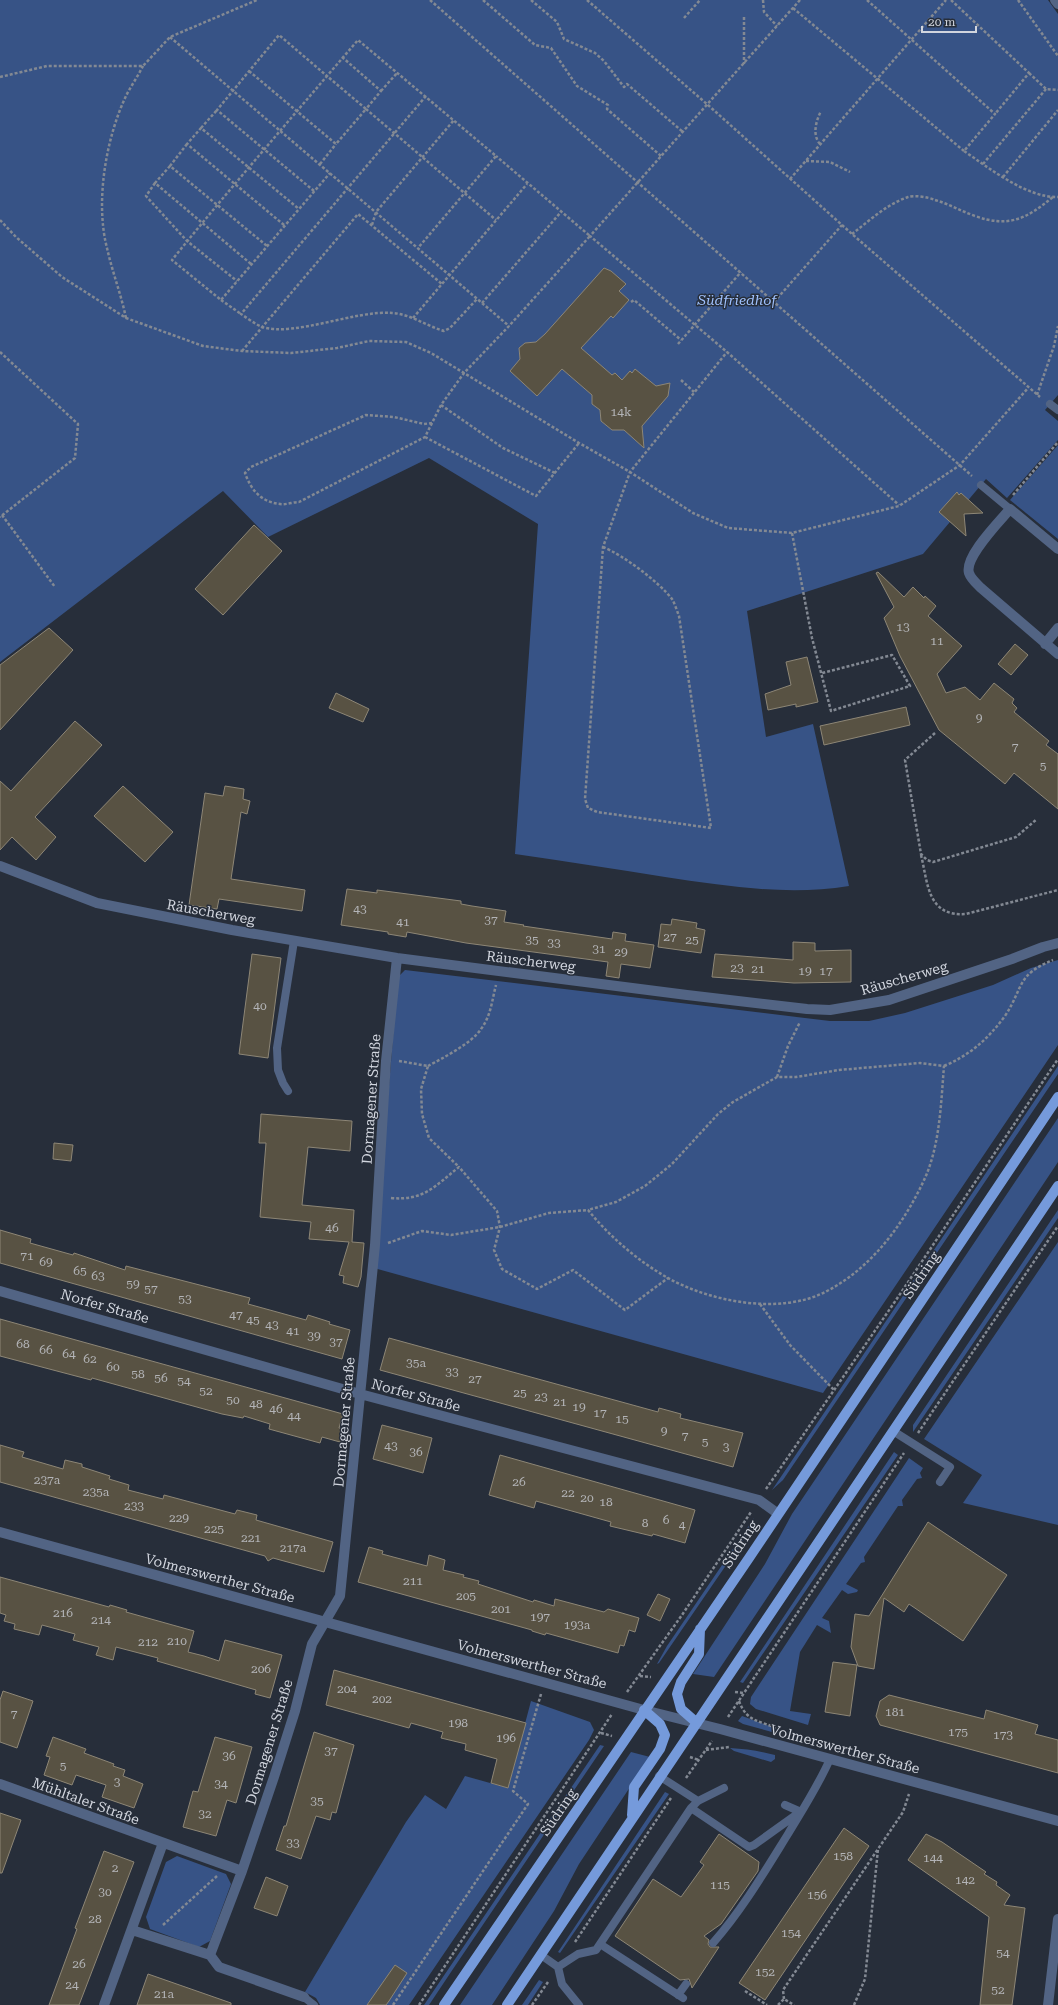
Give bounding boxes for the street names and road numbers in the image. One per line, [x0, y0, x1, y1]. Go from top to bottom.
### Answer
street label: Räuscherweg [165, 896, 257, 928]
street label: Räuscherweg [485, 948, 577, 974]
street label: Räuscherweg [859, 958, 949, 998]
street label: Dormagener Straße [358, 1033, 384, 1165]
street label: Südring [899, 1248, 943, 1302]
street label: Norfer Straße [59, 1286, 151, 1326]
street label: Dormagener Straße [330, 1356, 358, 1488]
street label: Norfer Straße [370, 1375, 462, 1415]
street label: Südring [719, 1517, 761, 1571]
street label: Volmerswerther Straße [143, 1550, 297, 1606]
street label: Volmerswerther Straße [455, 1636, 609, 1692]
street label: Dormagener Straße [242, 1677, 296, 1807]
street label: Volmerswerther Straße [768, 1721, 922, 1777]
street label: Mühltaler Straße [30, 1774, 142, 1828]
street label: Südring [536, 1785, 580, 1839]

